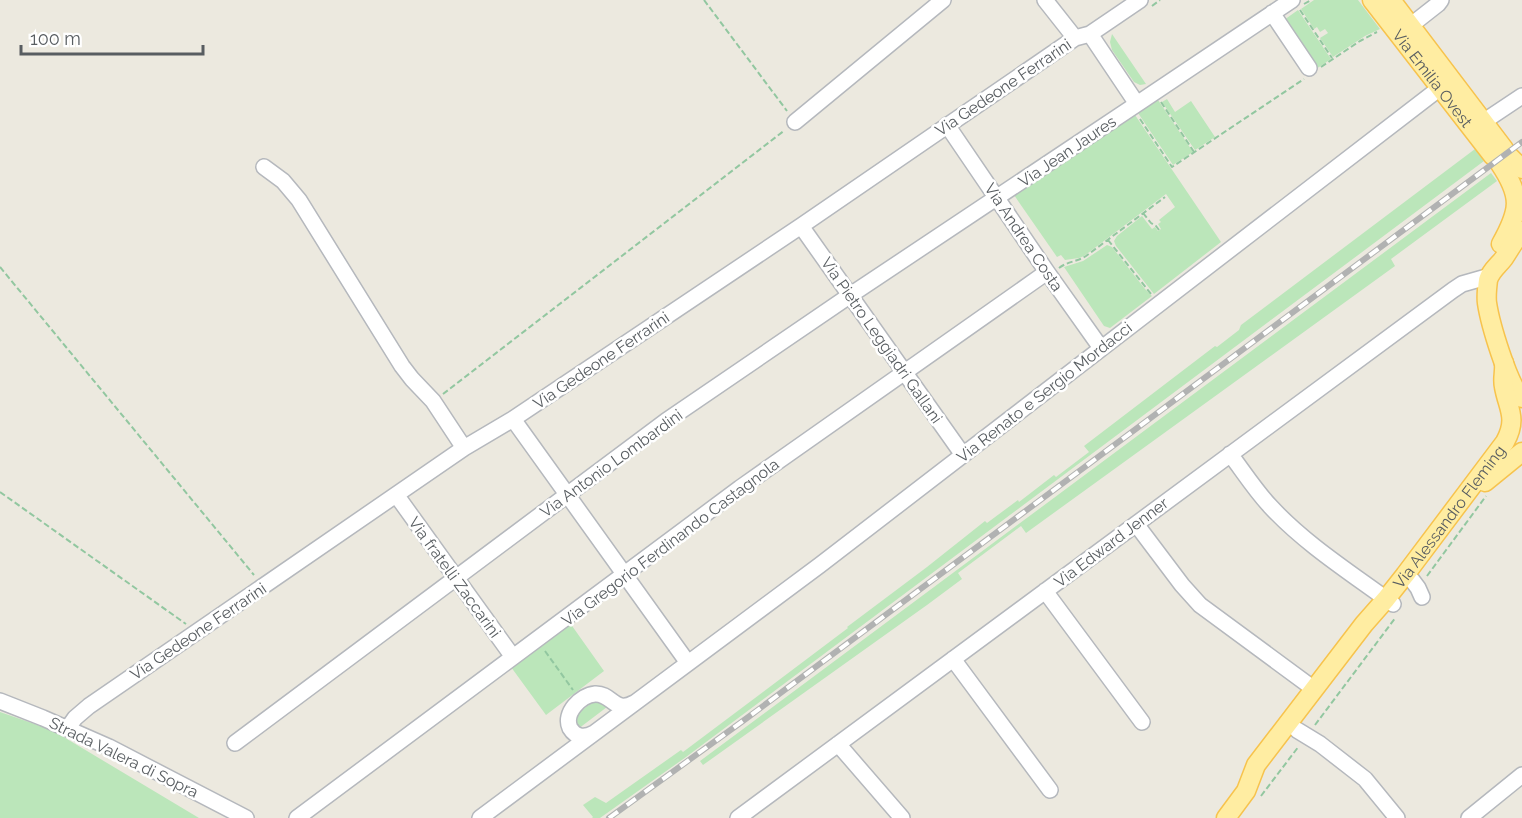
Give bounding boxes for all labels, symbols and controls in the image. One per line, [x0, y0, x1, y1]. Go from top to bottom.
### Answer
scale bar [21, 18, 202, 56]
street label: Via Emilia Ovest [1388, 26, 1477, 132]
text: 100 m [30, 28, 81, 49]
street label: Via Gedeone Ferrarini [932, 35, 1075, 140]
street label: Via Jean Jaures [1015, 112, 1120, 191]
street label: Via Andrea Costa [980, 179, 1067, 295]
street label: Via Pietro Leggiadri Gallani [817, 254, 946, 427]
street label: Via Gedeone Ferrarini [530, 308, 673, 413]
street label: Via Renato e Sergio Mordacci [953, 318, 1136, 467]
street label: Via Antonio Lombardini [536, 405, 686, 521]
street label: Via Alessandro Fleming [1389, 442, 1509, 592]
street label: Via Gregorio Ferdinando Castagnola [558, 455, 783, 630]
street label: Via Edward Jenner [1051, 493, 1172, 591]
street label: Via fratelli Zaccarini [404, 513, 505, 641]
street label: Via Gedeone Ferrarini [127, 579, 270, 684]
street label: Strada Valera di Sopra [46, 713, 201, 802]

